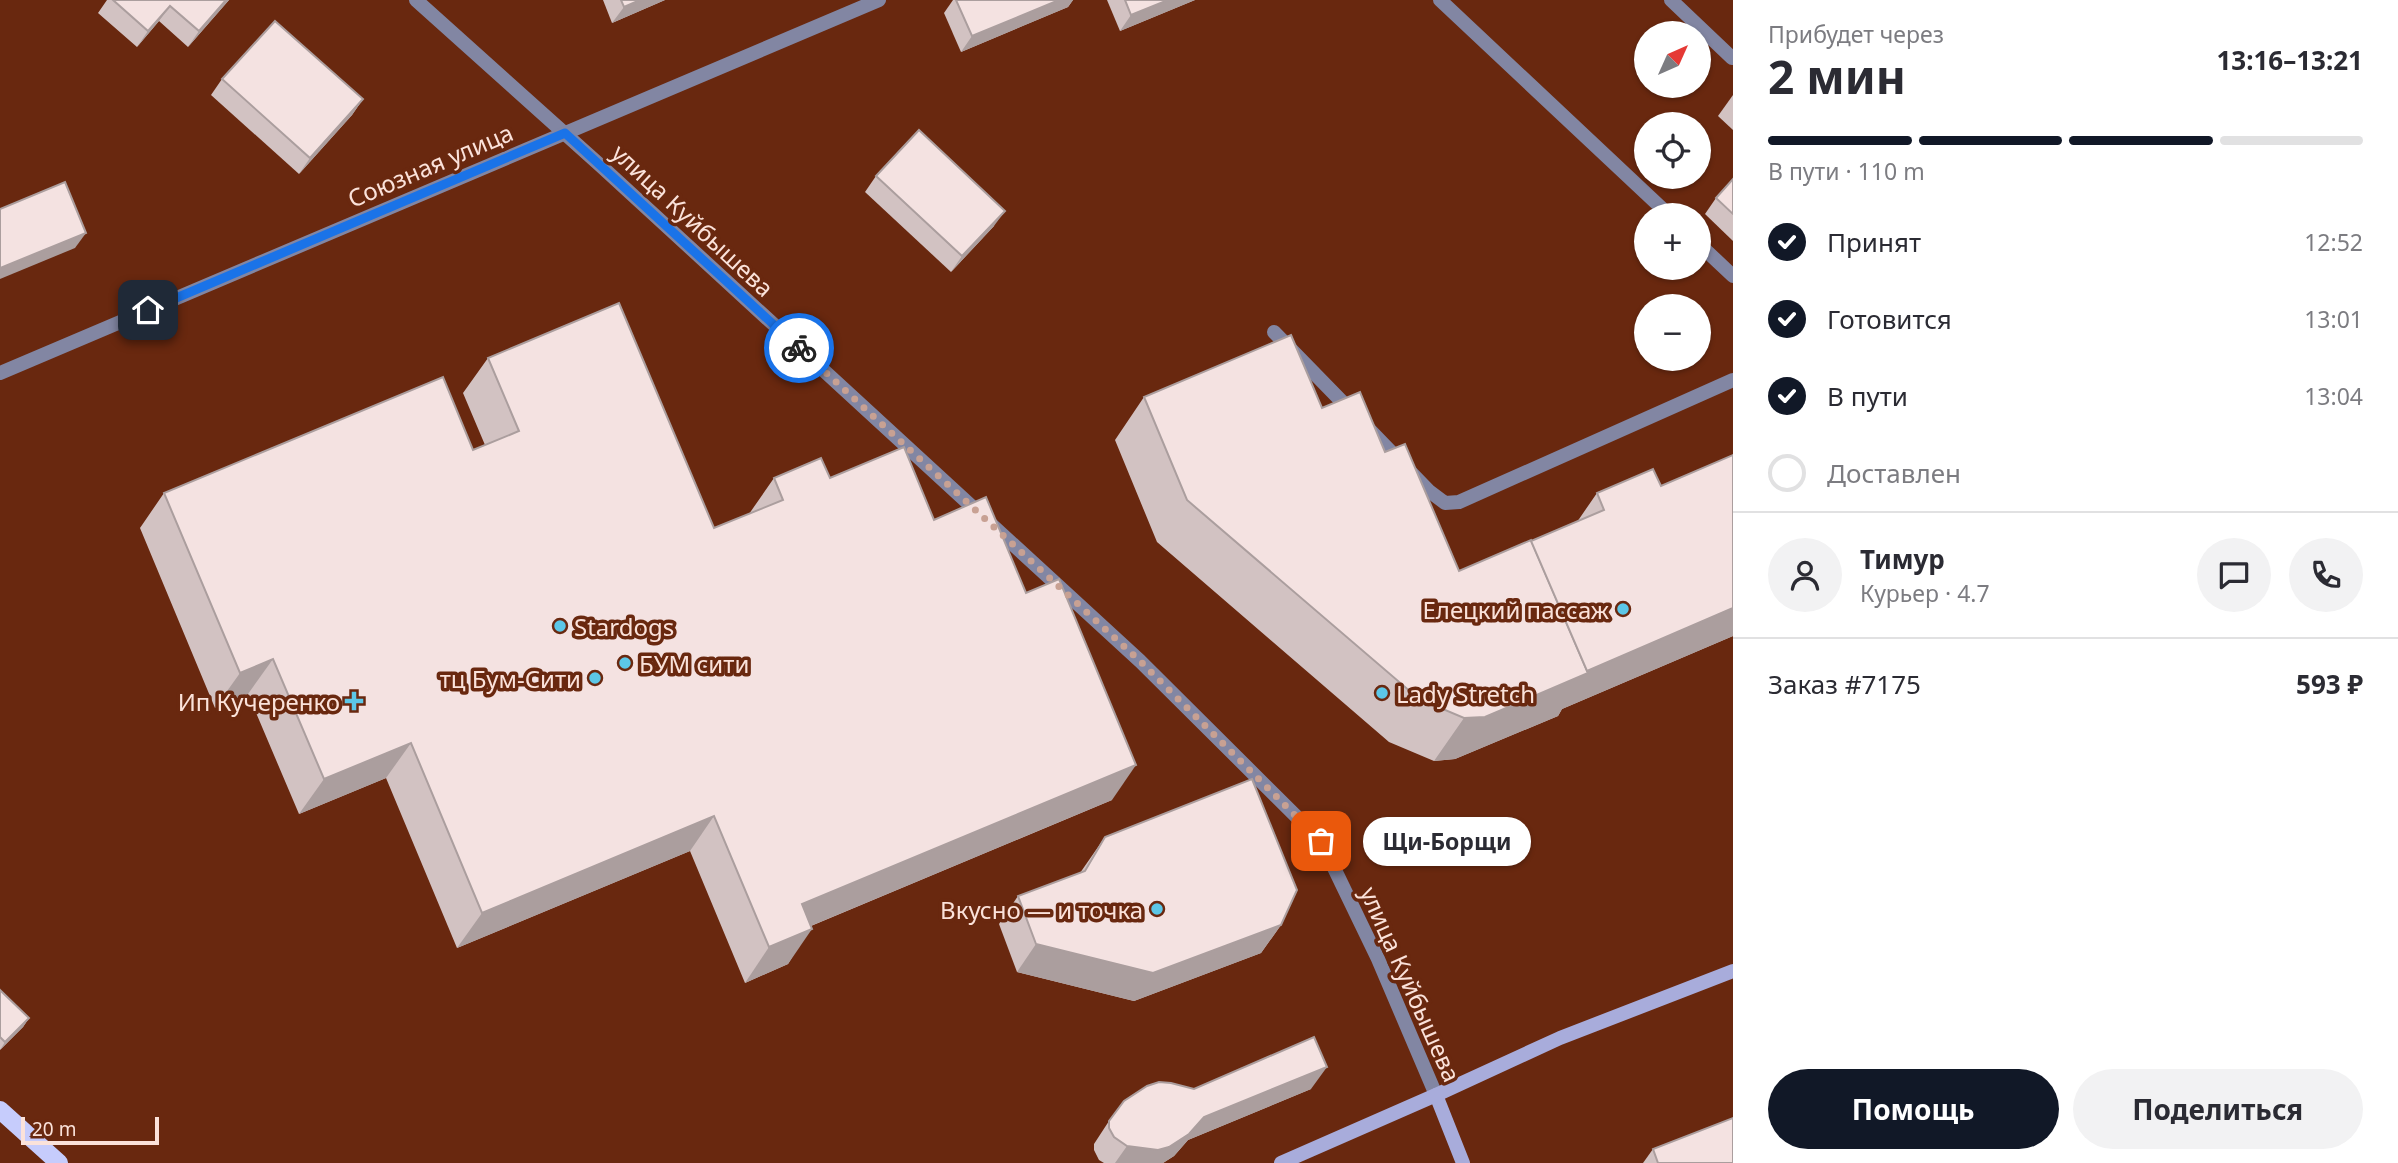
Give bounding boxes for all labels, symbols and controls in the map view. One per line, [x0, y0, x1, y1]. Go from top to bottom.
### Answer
text: Прибудет через [1768, 18, 1944, 50]
north arrow [1634, 21, 1712, 98]
map controls [1634, 21, 1711, 371]
text: 13:16–13:21 [2216, 42, 2363, 78]
text: 2 мин [1768, 45, 1906, 107]
button: locate [1634, 112, 1711, 189]
street label: Союзная улица [342, 115, 518, 215]
street label: улица Куйбышева [605, 136, 781, 304]
text: В пути · 110 m [1768, 155, 1925, 187]
button: + [1634, 203, 1711, 280]
icon: check [1768, 223, 1806, 261]
text: Принят [1827, 224, 1921, 260]
text: 12:52 [2304, 226, 2363, 258]
pin [118, 280, 178, 340]
icon: home [129, 291, 167, 329]
button: − [1634, 294, 1711, 371]
icon: check [1768, 300, 1806, 338]
text: Готовится [1827, 301, 1952, 337]
text: 13:01 [2304, 303, 2363, 335]
courier [764, 313, 834, 383]
icon: bike [780, 329, 818, 367]
icon: check [1768, 377, 1806, 415]
text: В пути [1827, 378, 1908, 414]
text: 13:04 [2304, 380, 2363, 412]
text: Доставлен [1827, 455, 1961, 491]
button: person [1768, 538, 1842, 612]
button: chat [2197, 538, 2271, 612]
button: phone [2289, 538, 2363, 612]
text: Тимур [1860, 541, 1945, 577]
text: Курьер · 4.7 [1860, 577, 1990, 609]
place label: Елецкий пассаж [1422, 593, 1610, 626]
marker: Елецкий пассаж [1615, 601, 1631, 617]
place label: Stardogs [574, 610, 674, 643]
marker: Stardogs [552, 618, 568, 634]
place label: БУМ сити [639, 647, 749, 680]
marker: БУМ сити [617, 655, 633, 671]
place label: тц Бум-Сити [440, 662, 581, 695]
text: Заказ #7175 [1768, 666, 1921, 702]
text: 593 ₽ [2296, 666, 2363, 702]
marker: тц Бум-Сити [587, 670, 603, 686]
place label: Lady Stretch [1396, 677, 1535, 710]
place label: Ип Кучеренко [178, 685, 340, 718]
marker: Lady Stretch [1374, 685, 1390, 701]
marker: Ип Кучеренко [346, 693, 362, 709]
pin [1291, 811, 1351, 871]
callout: Щи-Борщи [1363, 816, 1531, 866]
icon: bag [1302, 822, 1340, 860]
text: Щи-Борщи [1383, 825, 1511, 857]
street label: улица Куйбышева [1353, 881, 1469, 1087]
place label: Вкусно — и точка [940, 893, 1143, 926]
marker: Вкусно — и точка [1149, 901, 1165, 917]
button: Помощь [1768, 1069, 2059, 1149]
button: Поделиться [2073, 1069, 2363, 1149]
scale bar [21, 1114, 159, 1146]
text: 20 m [32, 1116, 76, 1142]

